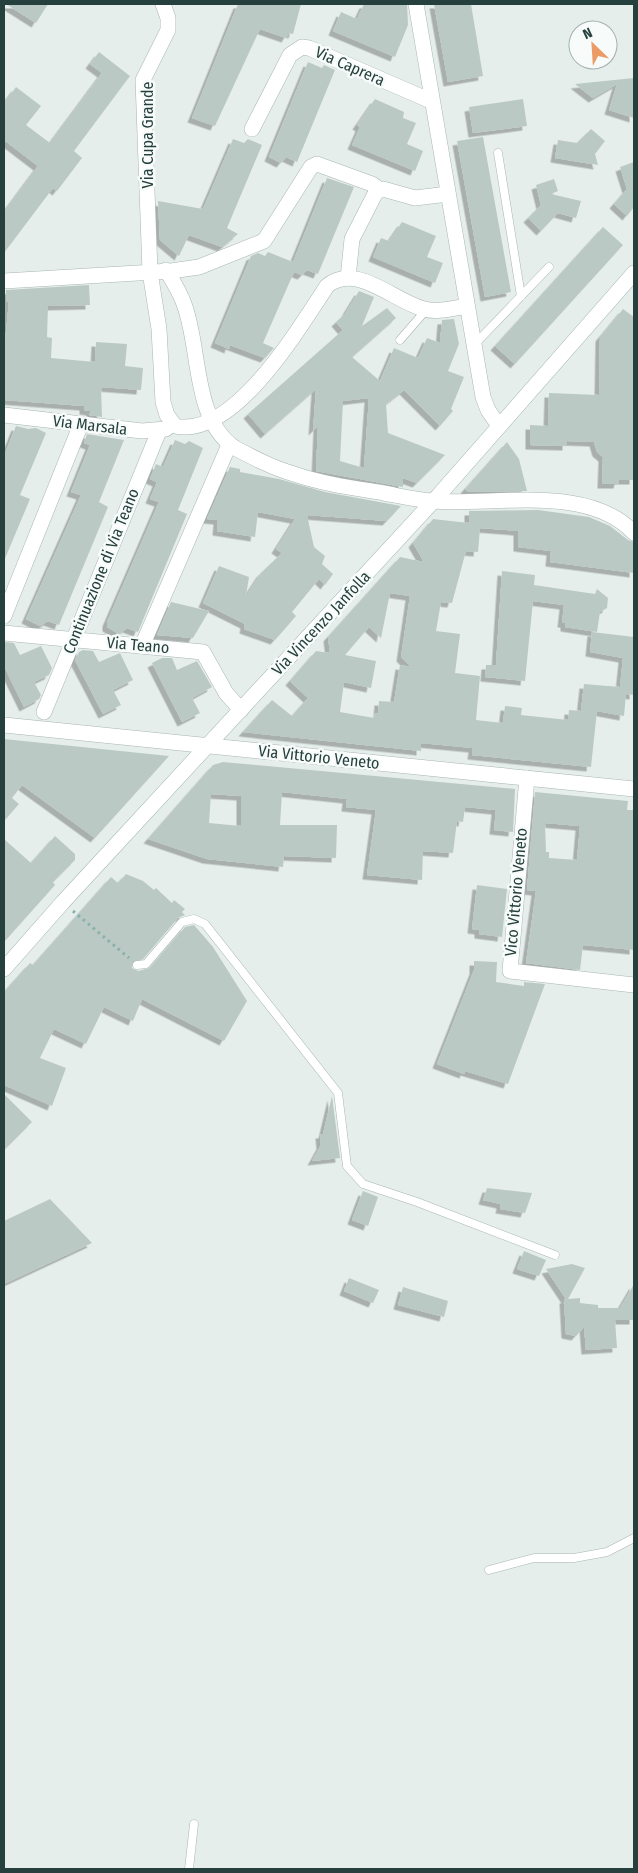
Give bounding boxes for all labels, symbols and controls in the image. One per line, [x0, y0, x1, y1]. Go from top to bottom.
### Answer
north arrow [568, 20, 618, 70]
text: N [580, 24, 595, 43]
street label: Via Caprera [312, 42, 388, 90]
street label: Via Cupa Grande [138, 81, 157, 188]
street label: Via Marsala [52, 411, 128, 439]
street label: Continuazione di Via Teano [59, 486, 143, 656]
street label: Via Vincenzo Janfolla [268, 567, 374, 679]
street label: Via Teano [106, 633, 170, 657]
street label: Via Vittorio Veneto [257, 741, 381, 773]
street label: Vico Vittorio Veneto [501, 827, 531, 957]

